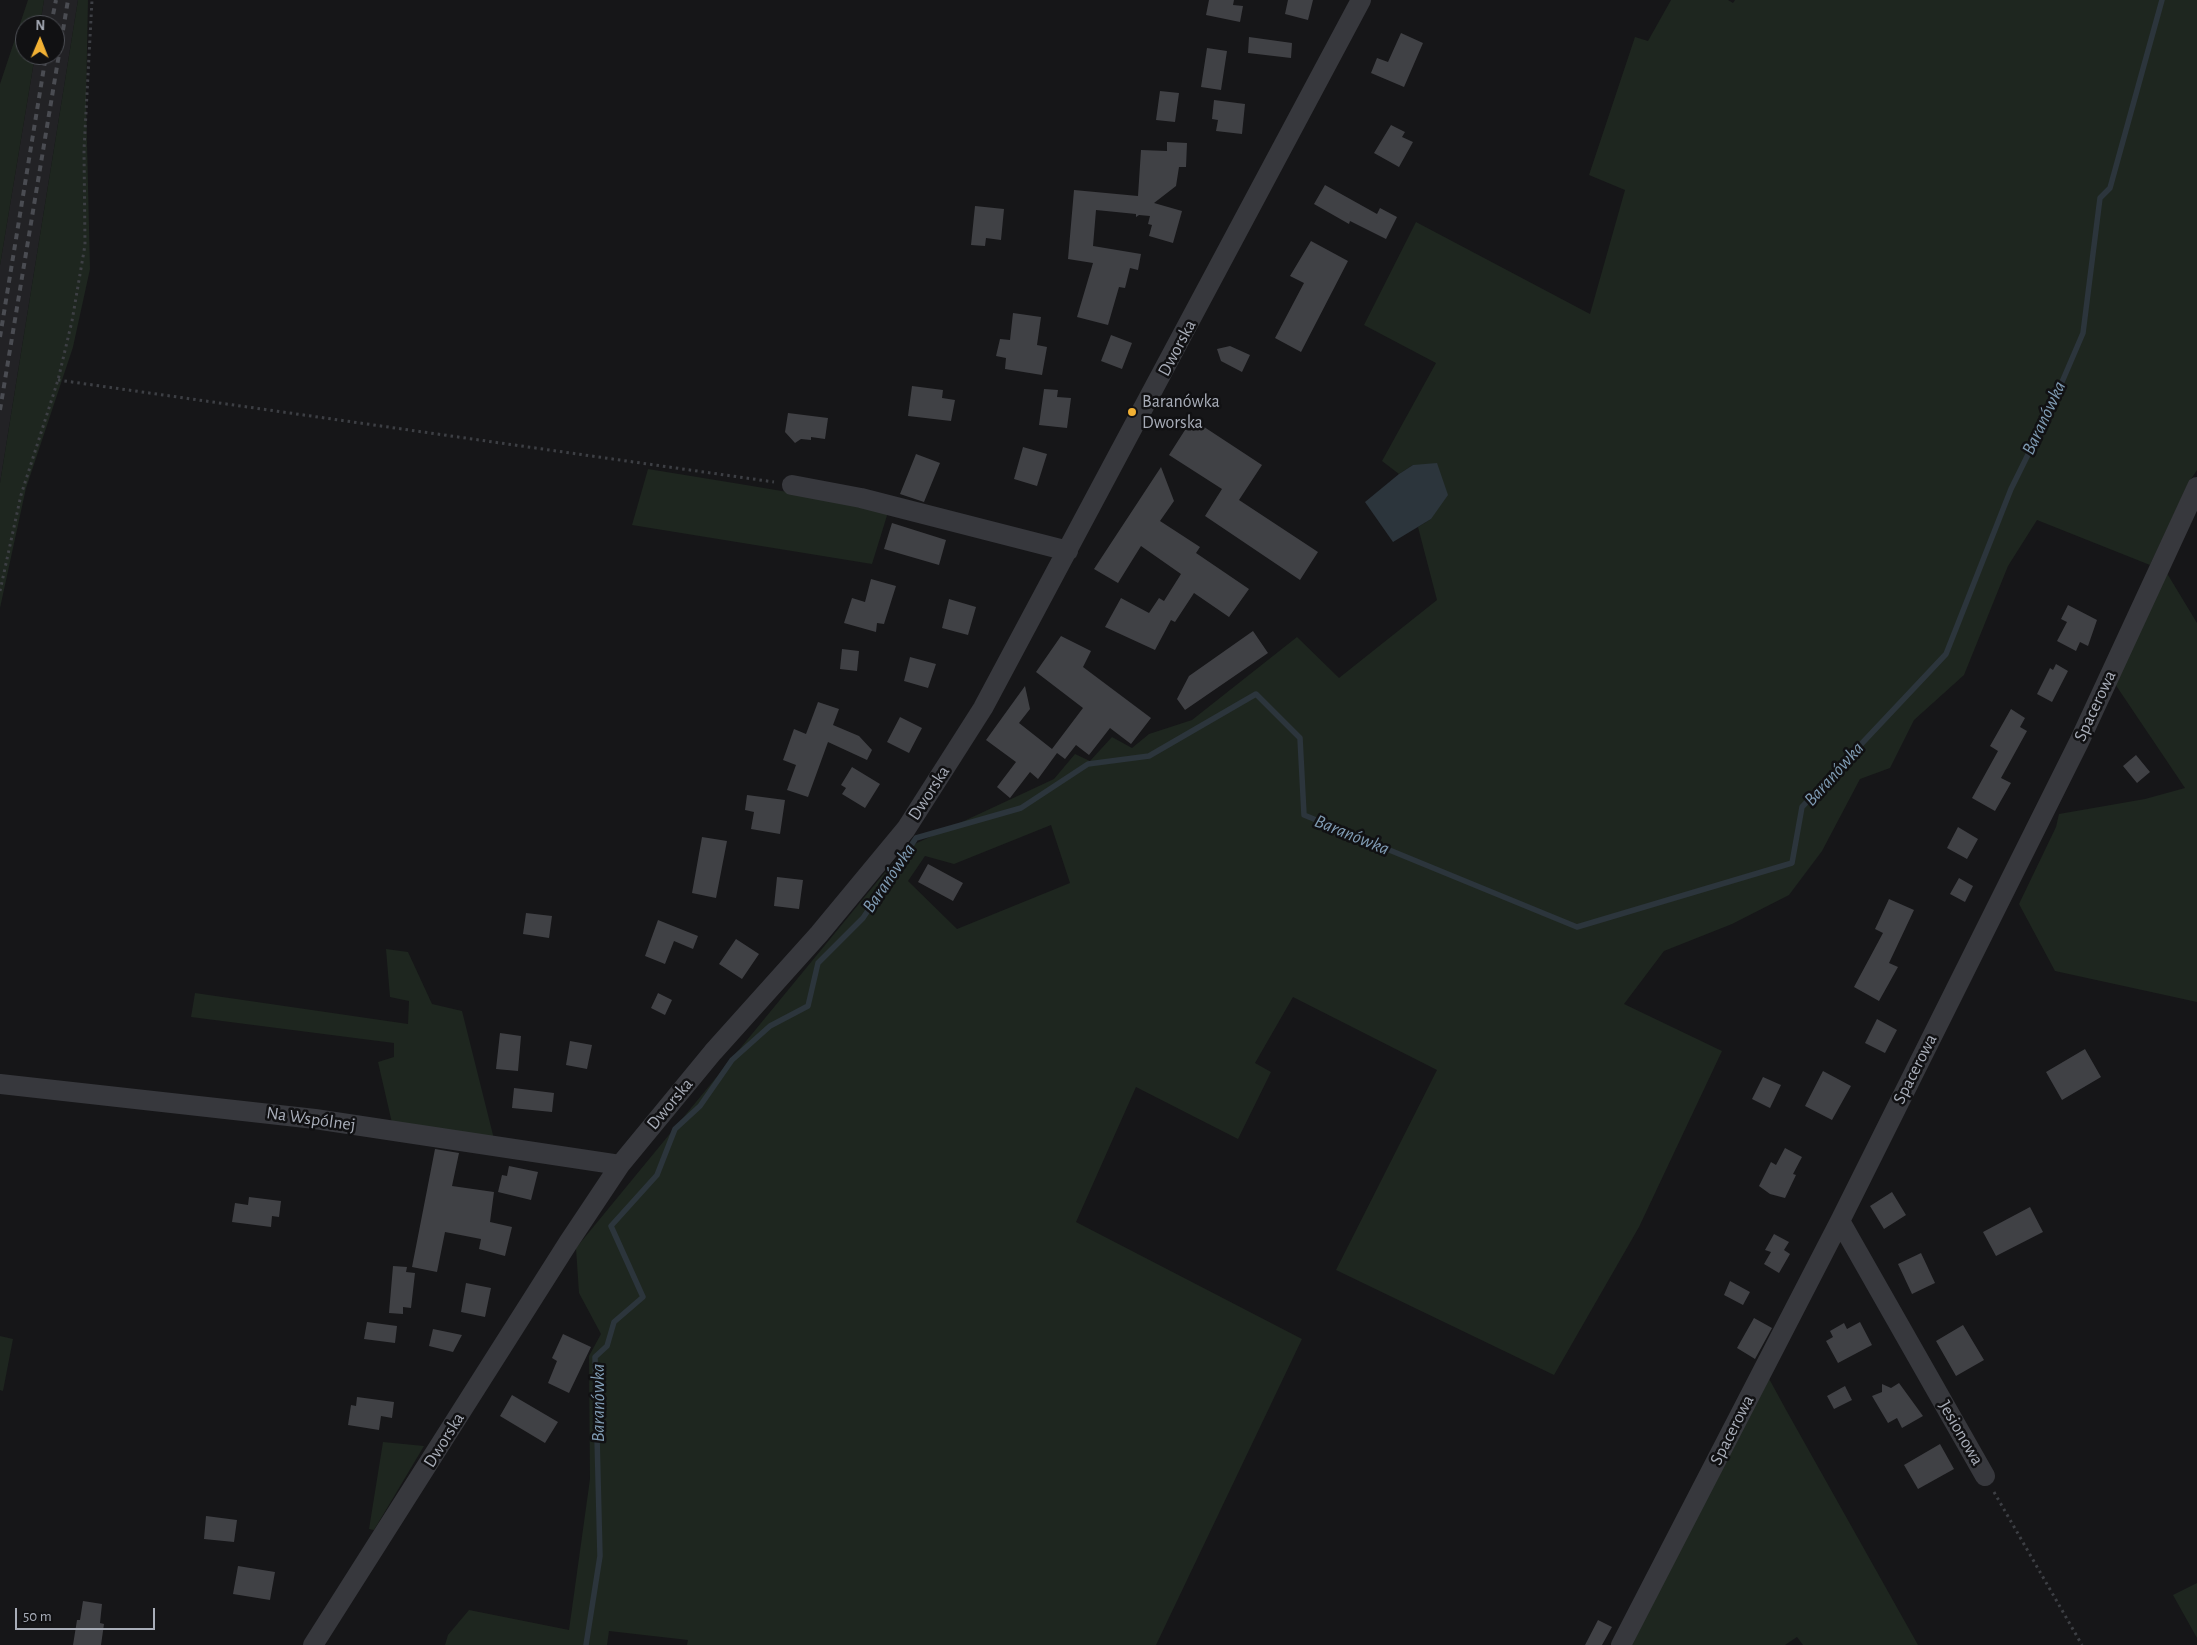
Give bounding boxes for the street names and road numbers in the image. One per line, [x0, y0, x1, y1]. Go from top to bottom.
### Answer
street label: Dworska [1153, 316, 1201, 380]
street label: Spacerowa [2069, 667, 2121, 745]
street label: Dworska [903, 762, 955, 824]
street label: Spacerowa [1888, 1030, 1942, 1108]
street label: Dworska [642, 1074, 698, 1134]
street label: Na Wspólnej [265, 1102, 357, 1136]
street label: Spacerowa [1705, 1391, 1759, 1469]
street label: Jesionowa [1934, 1397, 1988, 1469]
street label: Dworska [419, 1408, 469, 1472]

